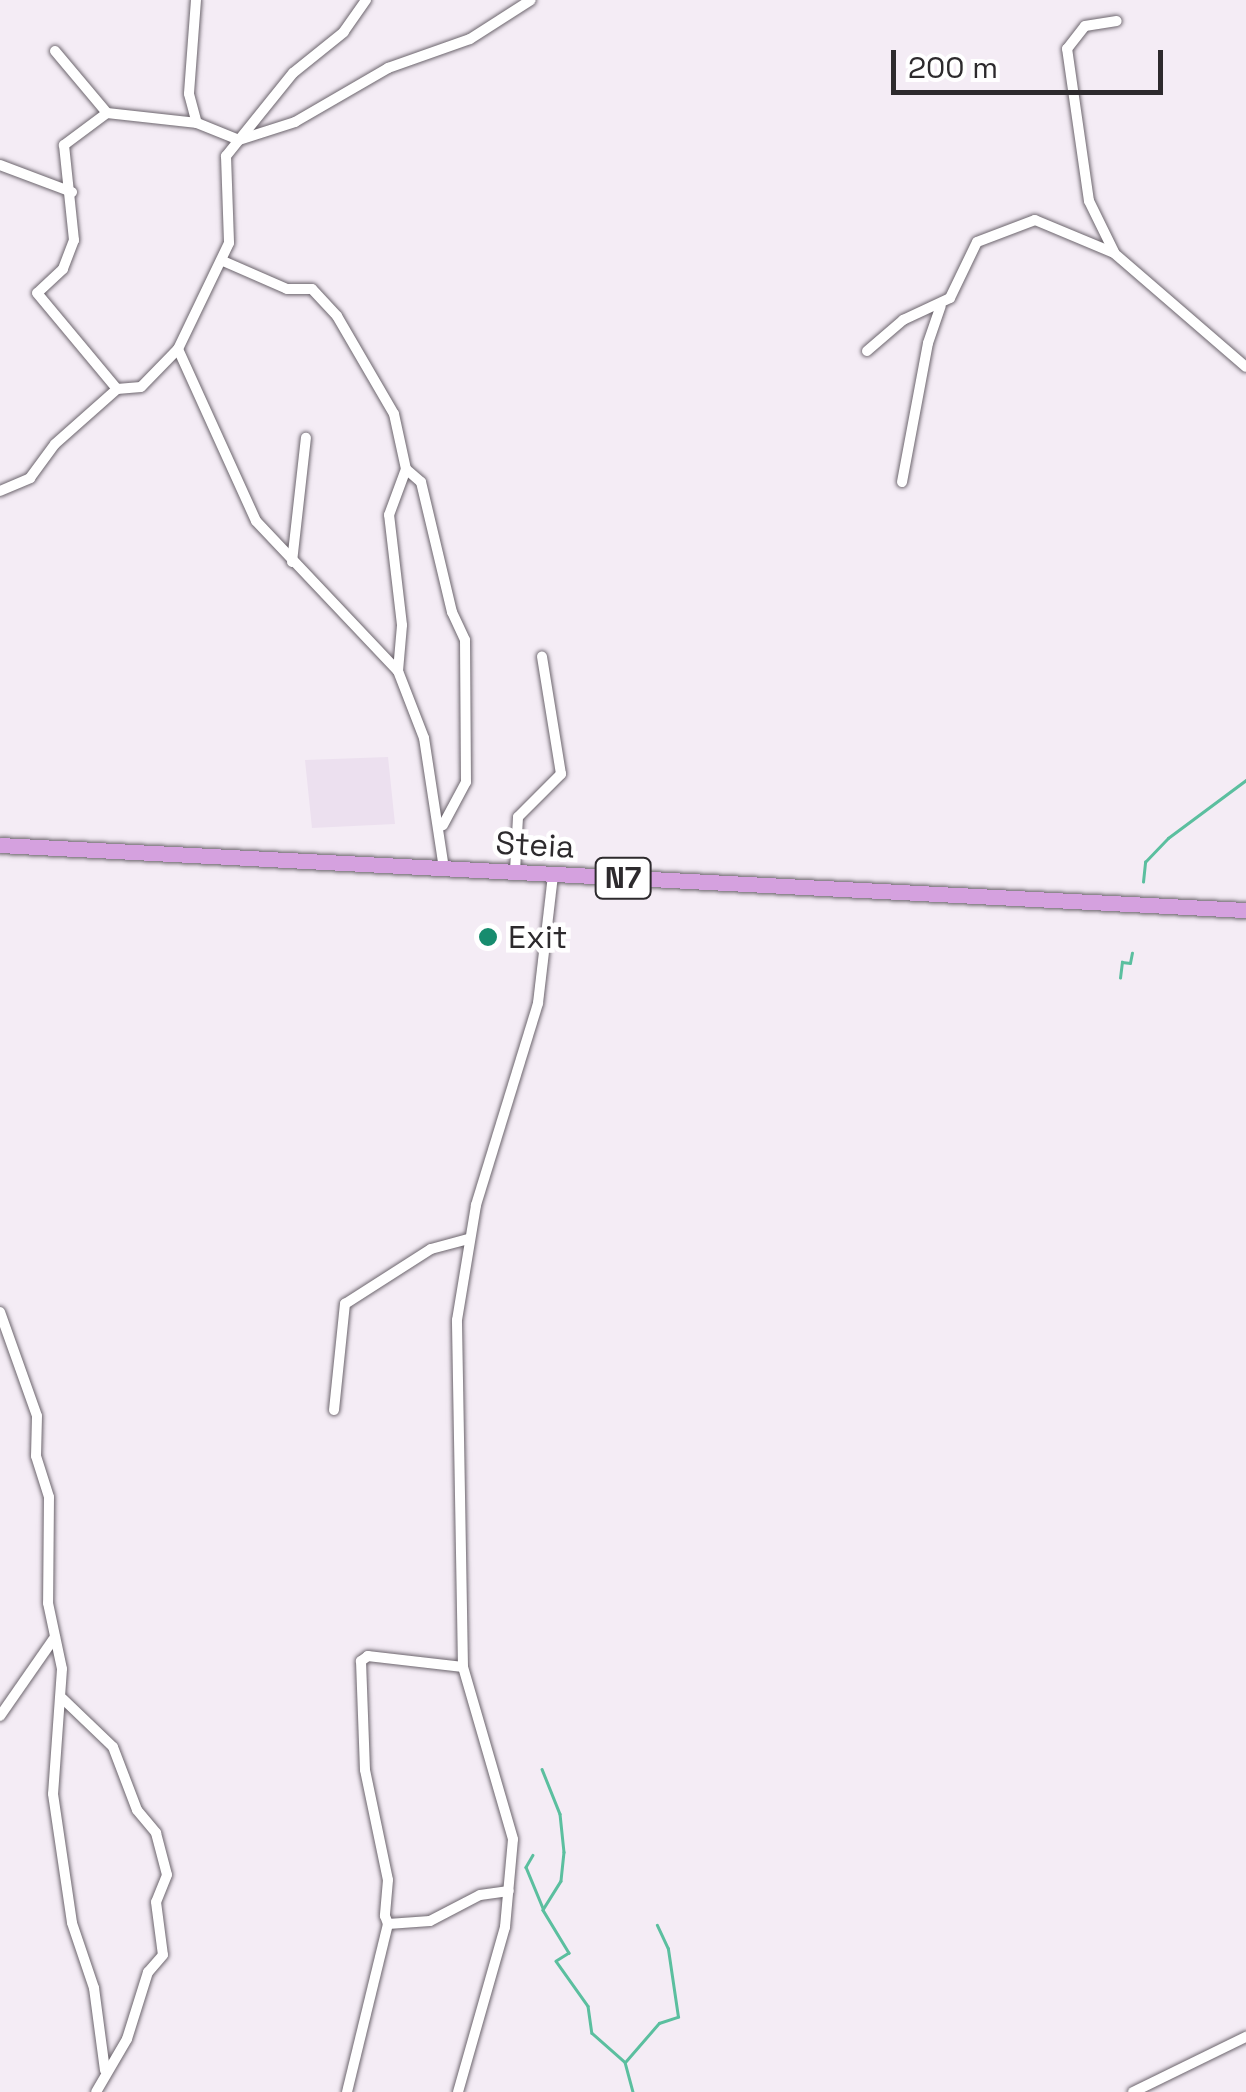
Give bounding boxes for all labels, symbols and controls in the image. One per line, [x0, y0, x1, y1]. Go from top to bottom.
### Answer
scale bar [896, 30, 1168, 92]
text: 200 m [908, 48, 998, 87]
street label: Steia [495, 824, 575, 866]
road number: N7 [593, 853, 653, 903]
place label: Exit [508, 918, 568, 956]
marker: Exit [477, 926, 499, 948]

